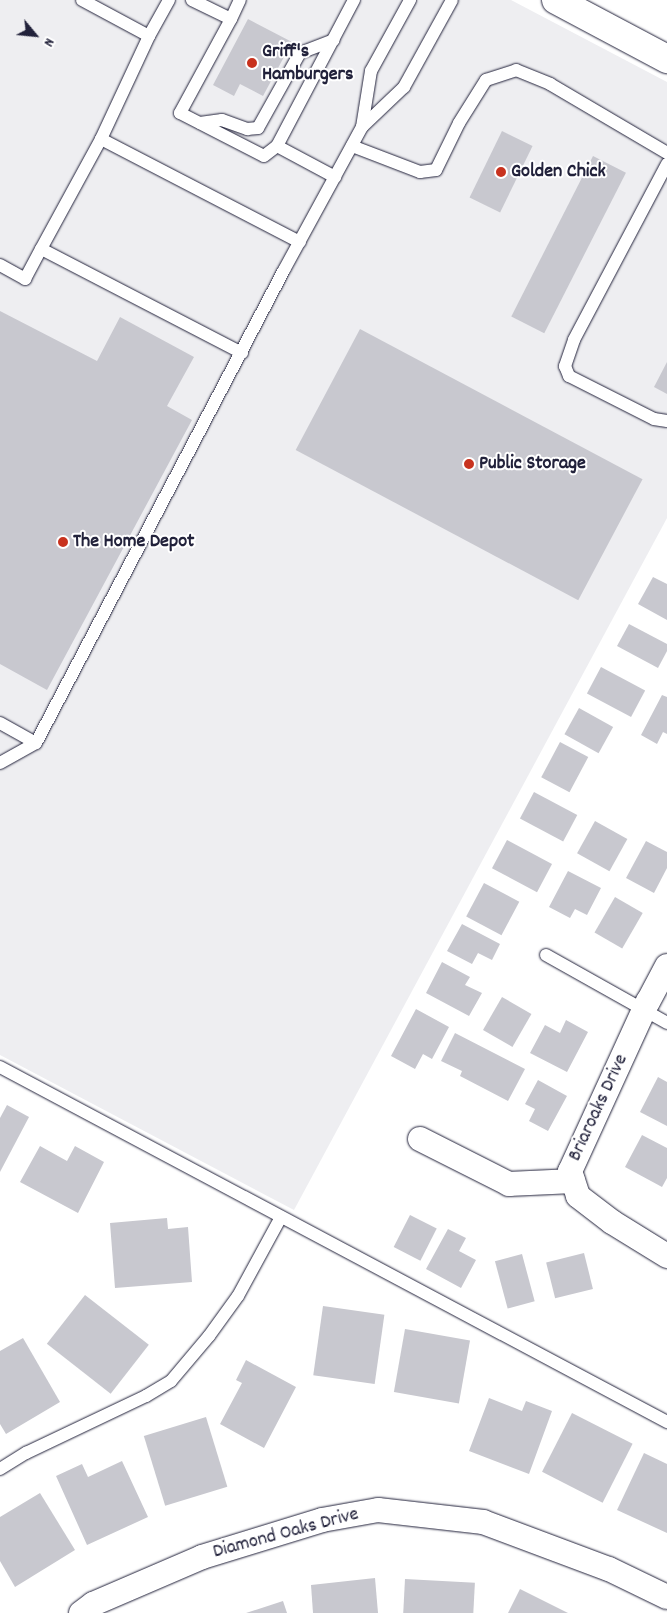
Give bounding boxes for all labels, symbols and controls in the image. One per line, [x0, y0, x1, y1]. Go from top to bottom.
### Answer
north arrow [10, 10, 60, 60]
text: N [38, 34, 59, 50]
place label: Griff's Hamburgers [262, 40, 353, 87]
marker: Griff's Hamburgers [246, 57, 258, 69]
place label: Golden Chick [511, 160, 606, 184]
marker: Golden Chick [495, 166, 507, 178]
place label: Public Storage [479, 452, 586, 476]
marker: Public Storage [463, 458, 475, 470]
place label: The Home Depot [73, 530, 194, 554]
marker: The Home Depot [57, 536, 69, 548]
street label: Briaroaks Drive [564, 1051, 634, 1165]
street label: Diamond Oaks Drive [211, 1503, 361, 1565]

